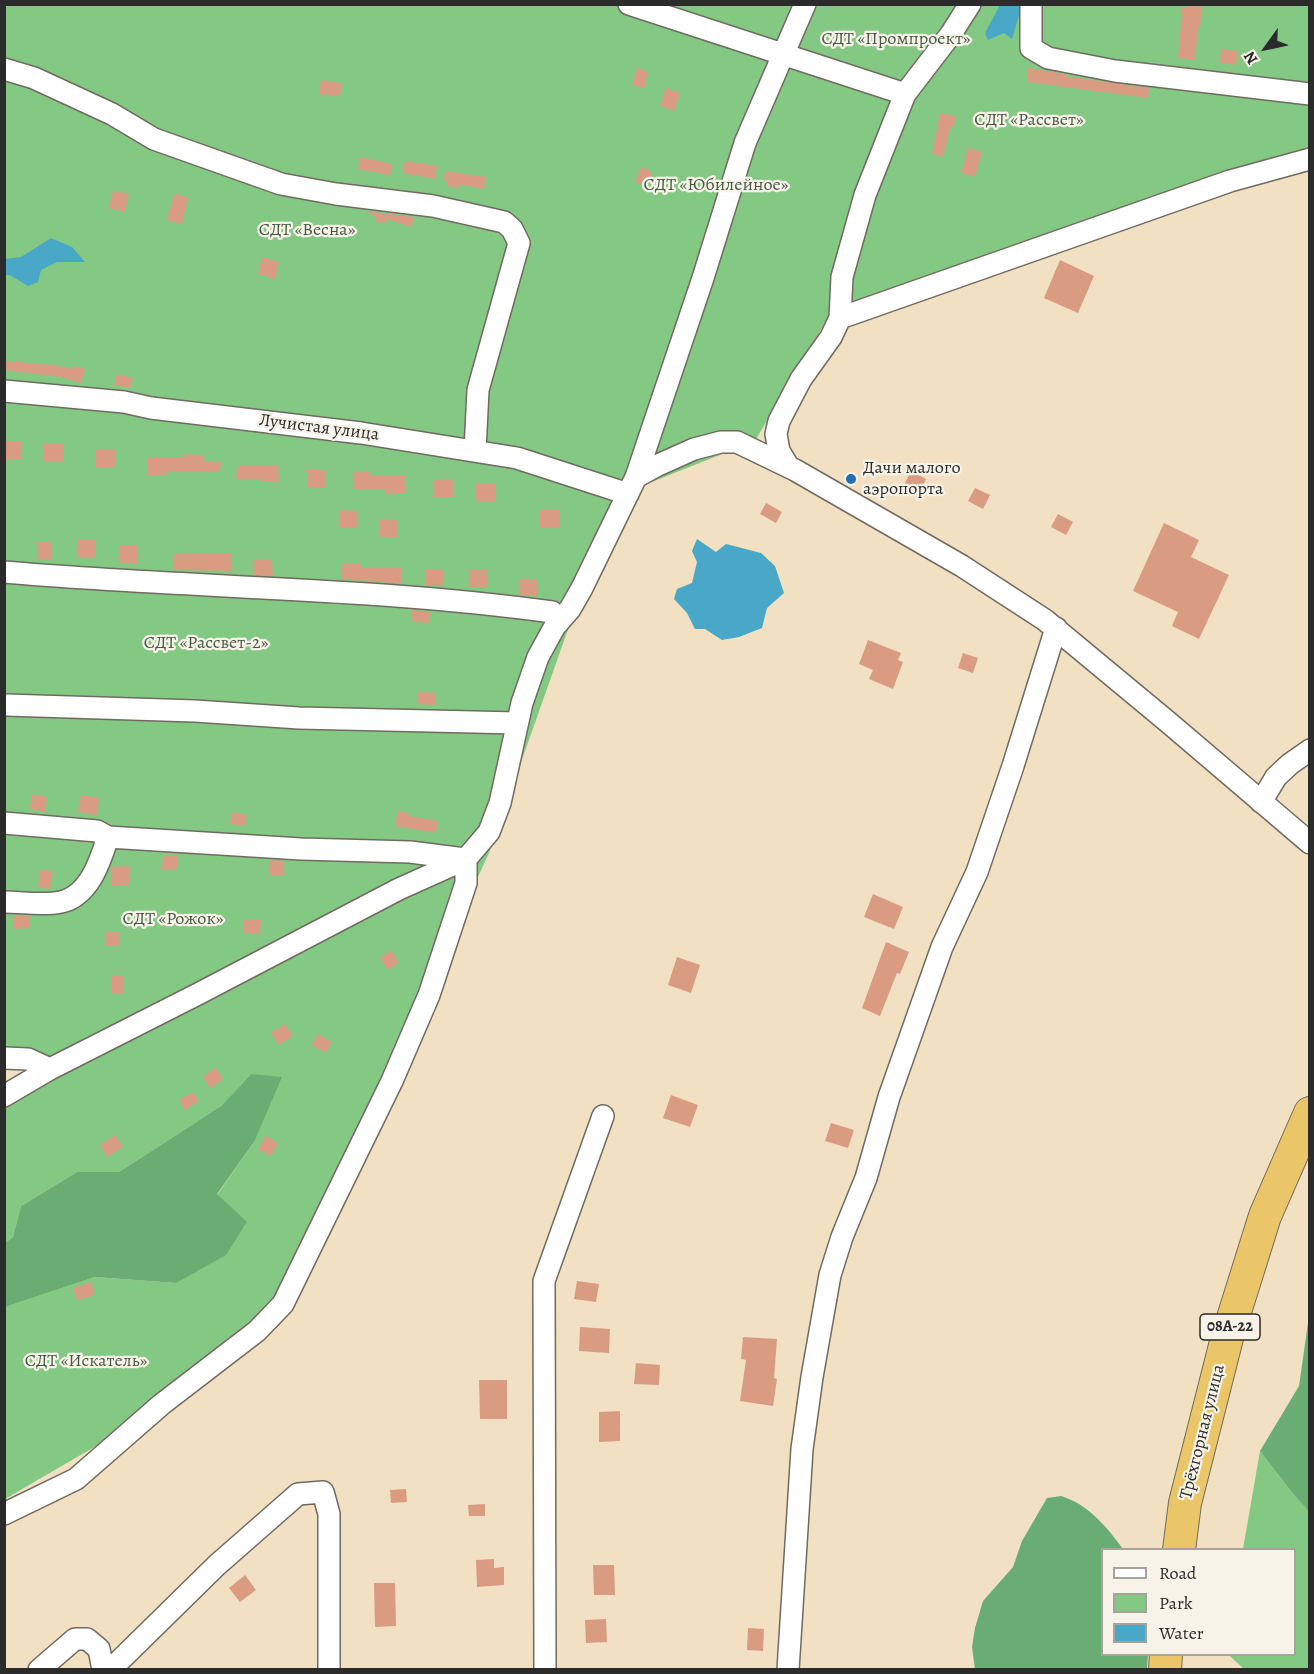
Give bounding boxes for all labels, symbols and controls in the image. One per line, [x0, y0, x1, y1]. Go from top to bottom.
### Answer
north arrow [1236, 18, 1296, 78]
park label: СДТ «Промпроект» [821, 29, 971, 51]
text: N [1239, 47, 1263, 69]
park label: СДТ «Рассвет» [974, 110, 1084, 132]
park label: СДТ «Юбилейное» [644, 175, 788, 197]
park label: СДТ «Весна» [259, 220, 355, 242]
street label: Лучистая улица [258, 410, 380, 446]
place label: Дачи малого аэропорта [863, 458, 961, 500]
marker: Дачи малого аэропорта [844, 472, 858, 486]
park label: СДТ «Рассвет-2» [144, 633, 268, 655]
park label: СДТ «Рожок» [123, 909, 223, 931]
road number: 08А-22 [1200, 1314, 1260, 1340]
park label: СДТ «Искатель» [25, 1351, 147, 1373]
street label: Трёхгорная улица [1176, 1362, 1230, 1502]
legend [1101, 1548, 1296, 1656]
text: Road [1159, 1561, 1196, 1585]
text: Park [1159, 1591, 1193, 1615]
text: Water [1159, 1621, 1204, 1645]

